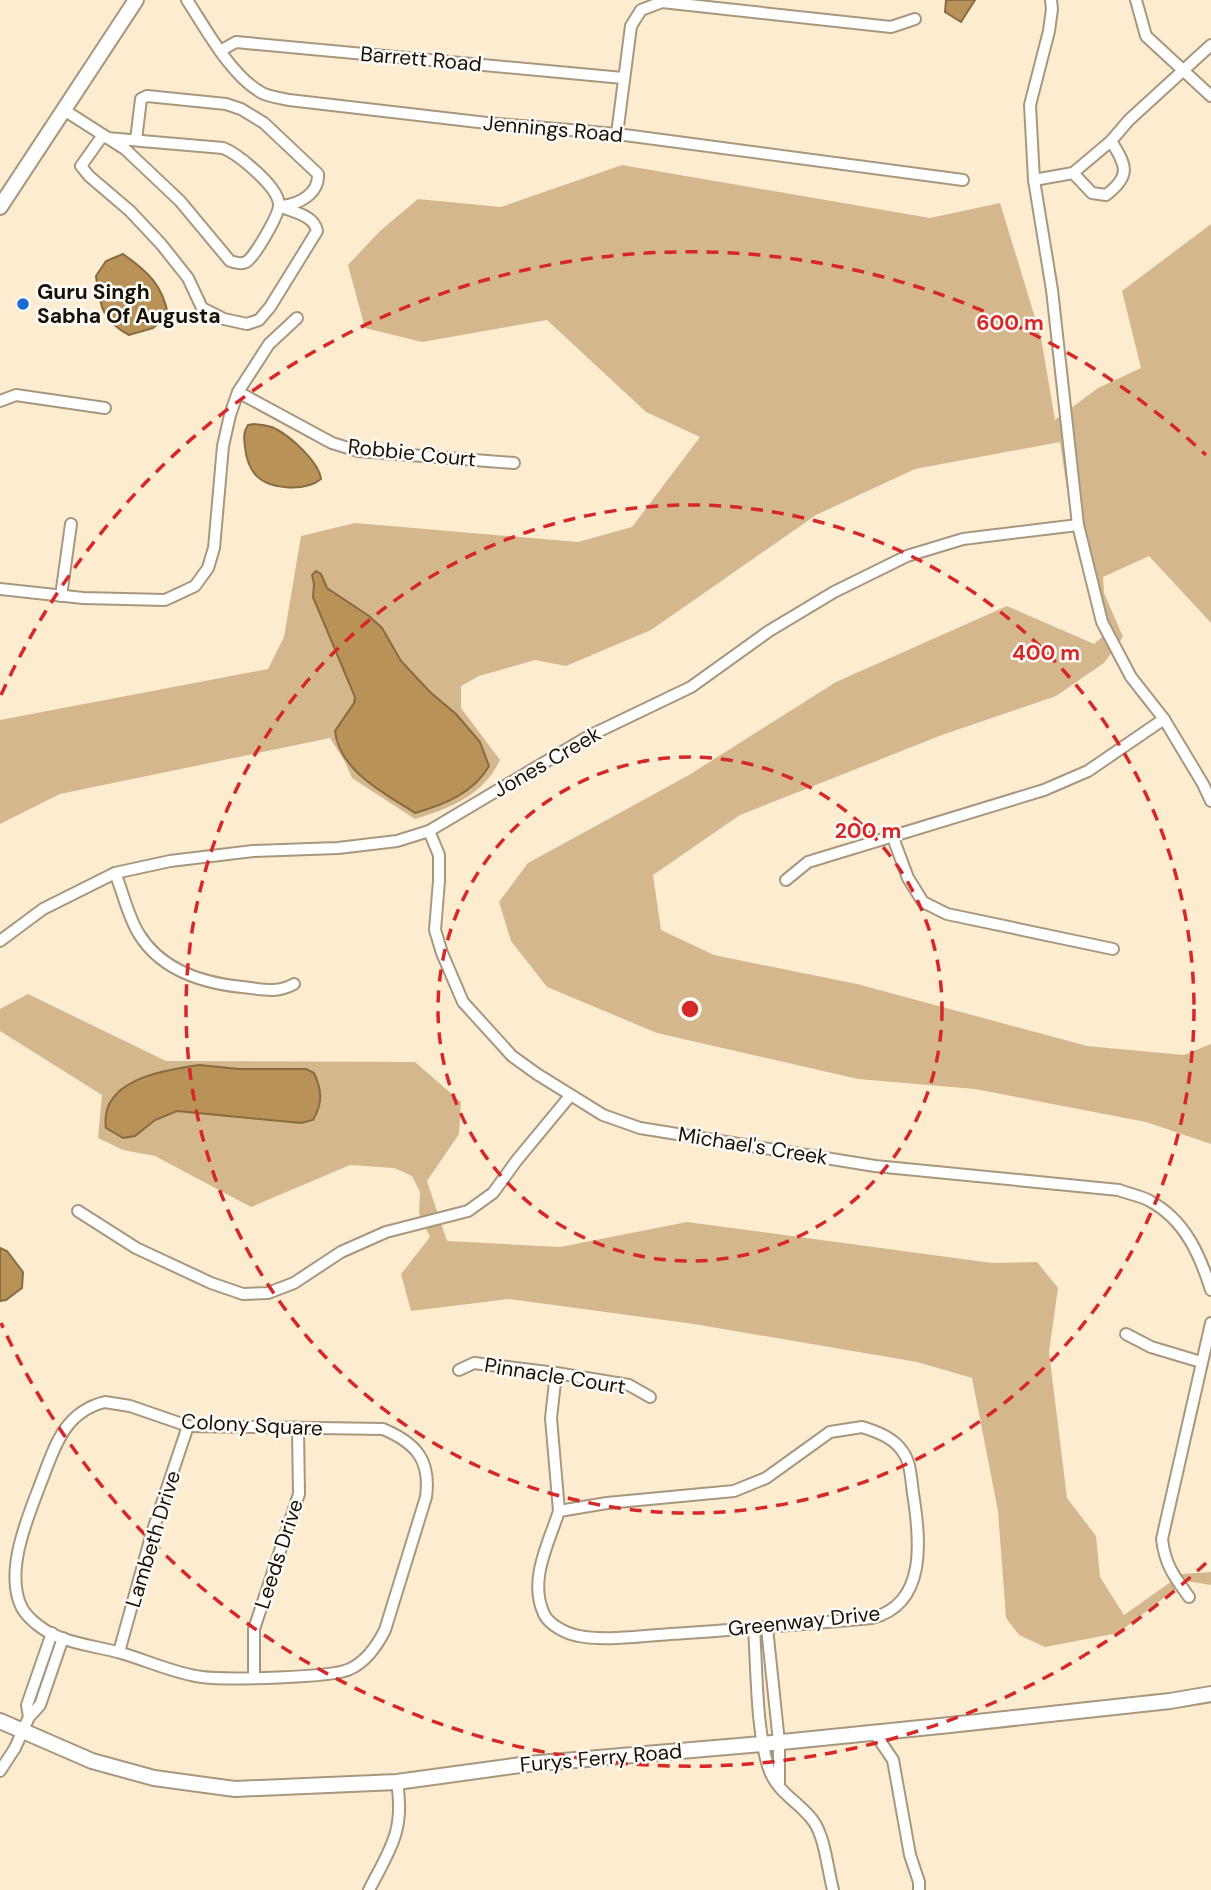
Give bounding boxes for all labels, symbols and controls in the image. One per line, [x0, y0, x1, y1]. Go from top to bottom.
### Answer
street label: Barrett Road [359, 40, 483, 78]
street label: Jennings Road [482, 109, 624, 149]
place label: Guru Singh Sabha Of Augusta [37, 278, 221, 330]
marker: Guru Singh Sabha Of Augusta [15, 296, 31, 312]
text: 600 m [976, 309, 1044, 337]
street label: Robbie Court [347, 432, 477, 474]
text: 400 m [1012, 639, 1080, 667]
street label: Jones Creek [488, 720, 606, 804]
text: 200 m [835, 817, 901, 845]
centre of rings [678, 997, 702, 1021]
street label: Michael's Creek [676, 1120, 830, 1172]
street label: Pinnacle Court [482, 1351, 628, 1401]
street label: Colony Square [180, 1407, 324, 1443]
street label: Lambeth Drive [119, 1467, 187, 1611]
street label: Leeds Drive [248, 1496, 310, 1612]
street label: Greenway Drive [726, 1599, 882, 1643]
street label: Furys Ferry Road [519, 1737, 683, 1779]

